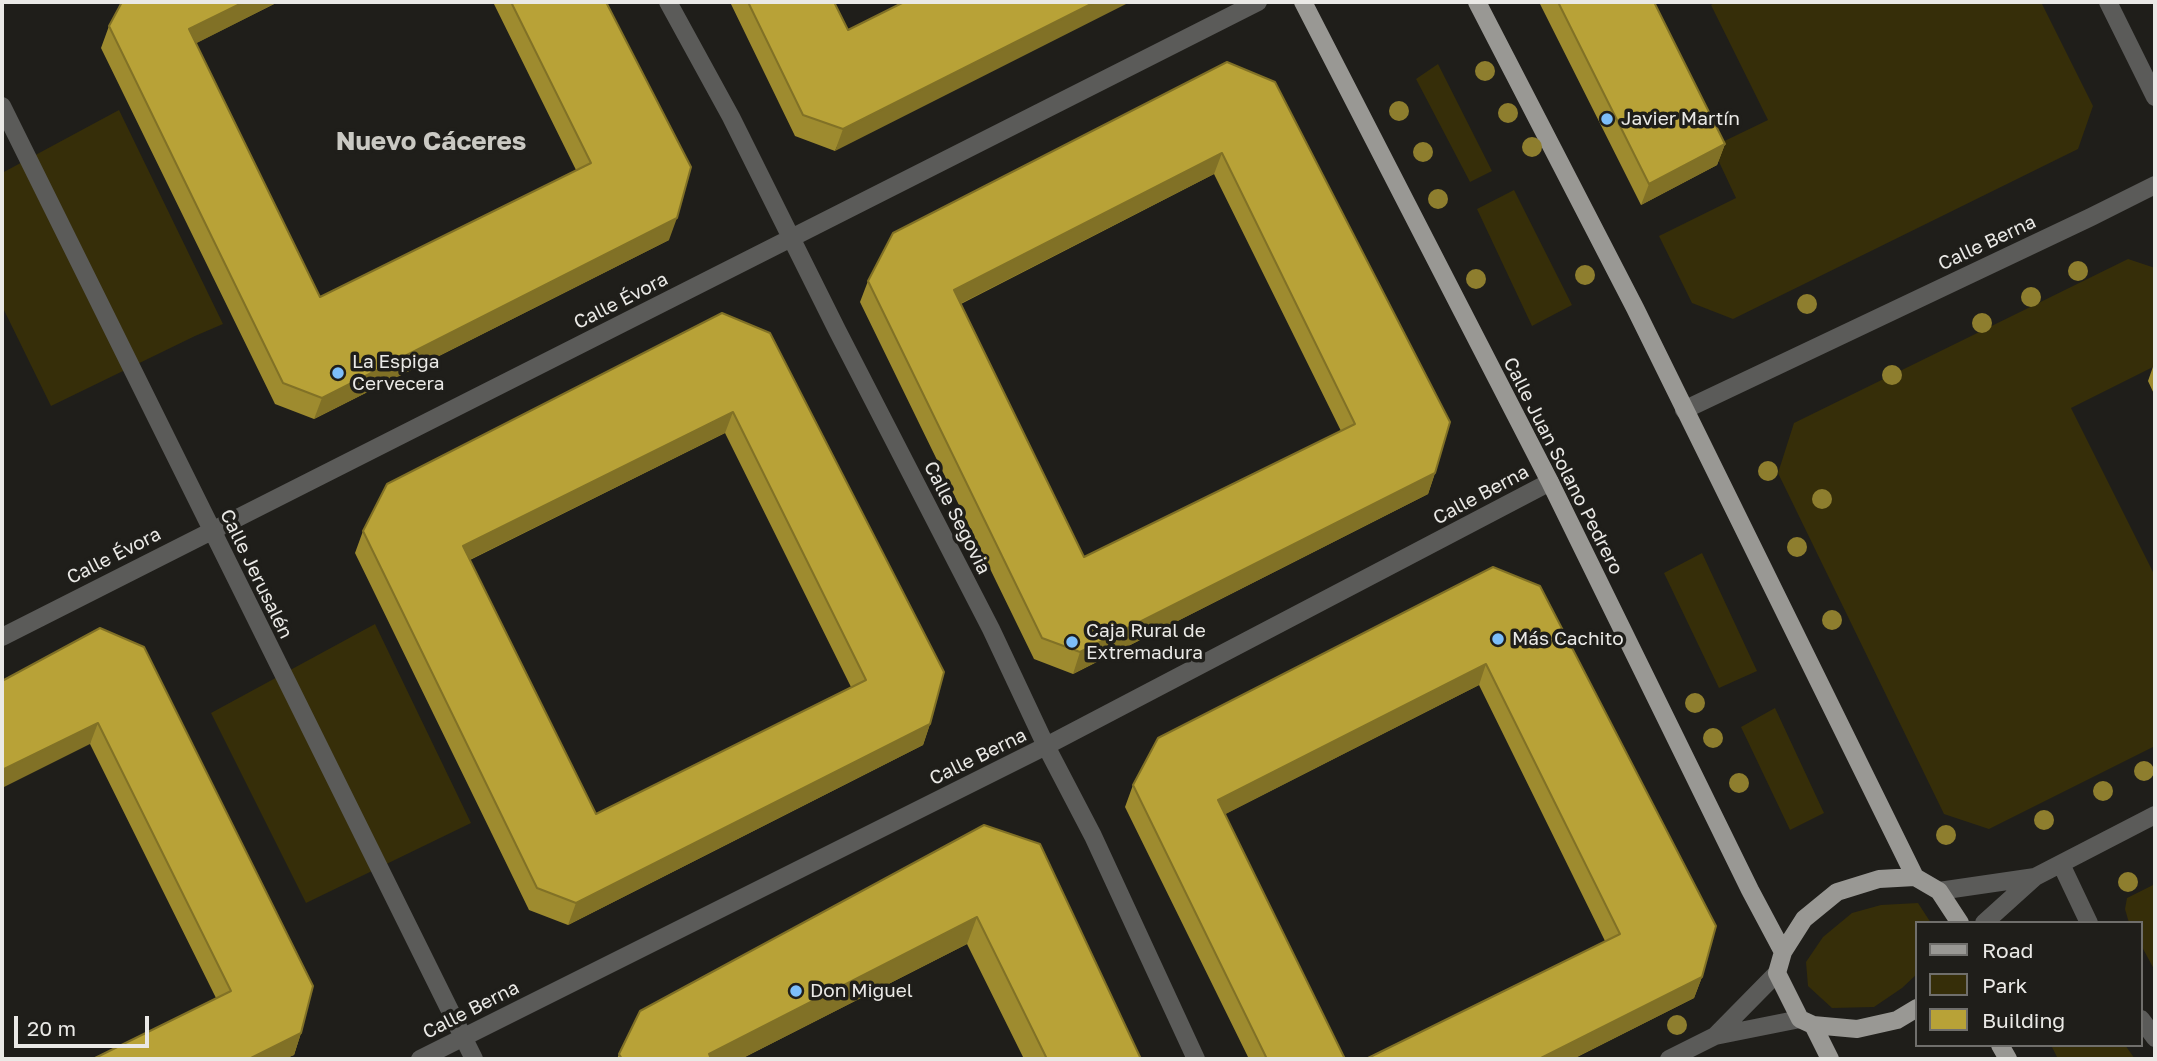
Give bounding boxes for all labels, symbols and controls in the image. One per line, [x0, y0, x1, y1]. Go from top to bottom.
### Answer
place label: Javier Martín [1621, 108, 1740, 130]
marker: Javier Martín [1599, 111, 1615, 127]
district label: Nuevo Cáceres [336, 126, 526, 158]
street label: Calle Berna [1935, 210, 2039, 276]
street label: Calle Évora [570, 268, 672, 334]
place label: La Espiga Cervecera [352, 351, 445, 395]
street label: Calle Juan Solano Pedrero [1498, 354, 1628, 578]
marker: La Espiga Cervecera [330, 365, 346, 381]
street label: Calle Segovia [919, 458, 995, 578]
street label: Calle Berna [1429, 460, 1533, 530]
street label: Calle Jerusalén [215, 506, 297, 642]
street label: Calle Évora [63, 523, 165, 589]
place label: Caja Rural de Extremadura [1086, 620, 1206, 664]
place label: Más Cachito [1512, 628, 1624, 650]
marker: Más Cachito [1490, 631, 1506, 647]
marker: Caja Rural de Extremadura [1064, 634, 1080, 650]
street label: Calle Berna [926, 724, 1030, 790]
legend [1916, 921, 2143, 1047]
text: Road [1982, 937, 2033, 963]
text: Park [1982, 972, 2027, 998]
street label: Calle Berna [419, 976, 523, 1044]
place label: Don Miguel [810, 980, 913, 1002]
marker: Don Miguel [788, 983, 804, 999]
scale bar [18, 1002, 152, 1046]
text: Building [1982, 1007, 2065, 1033]
text: 20 m [27, 1015, 76, 1041]

